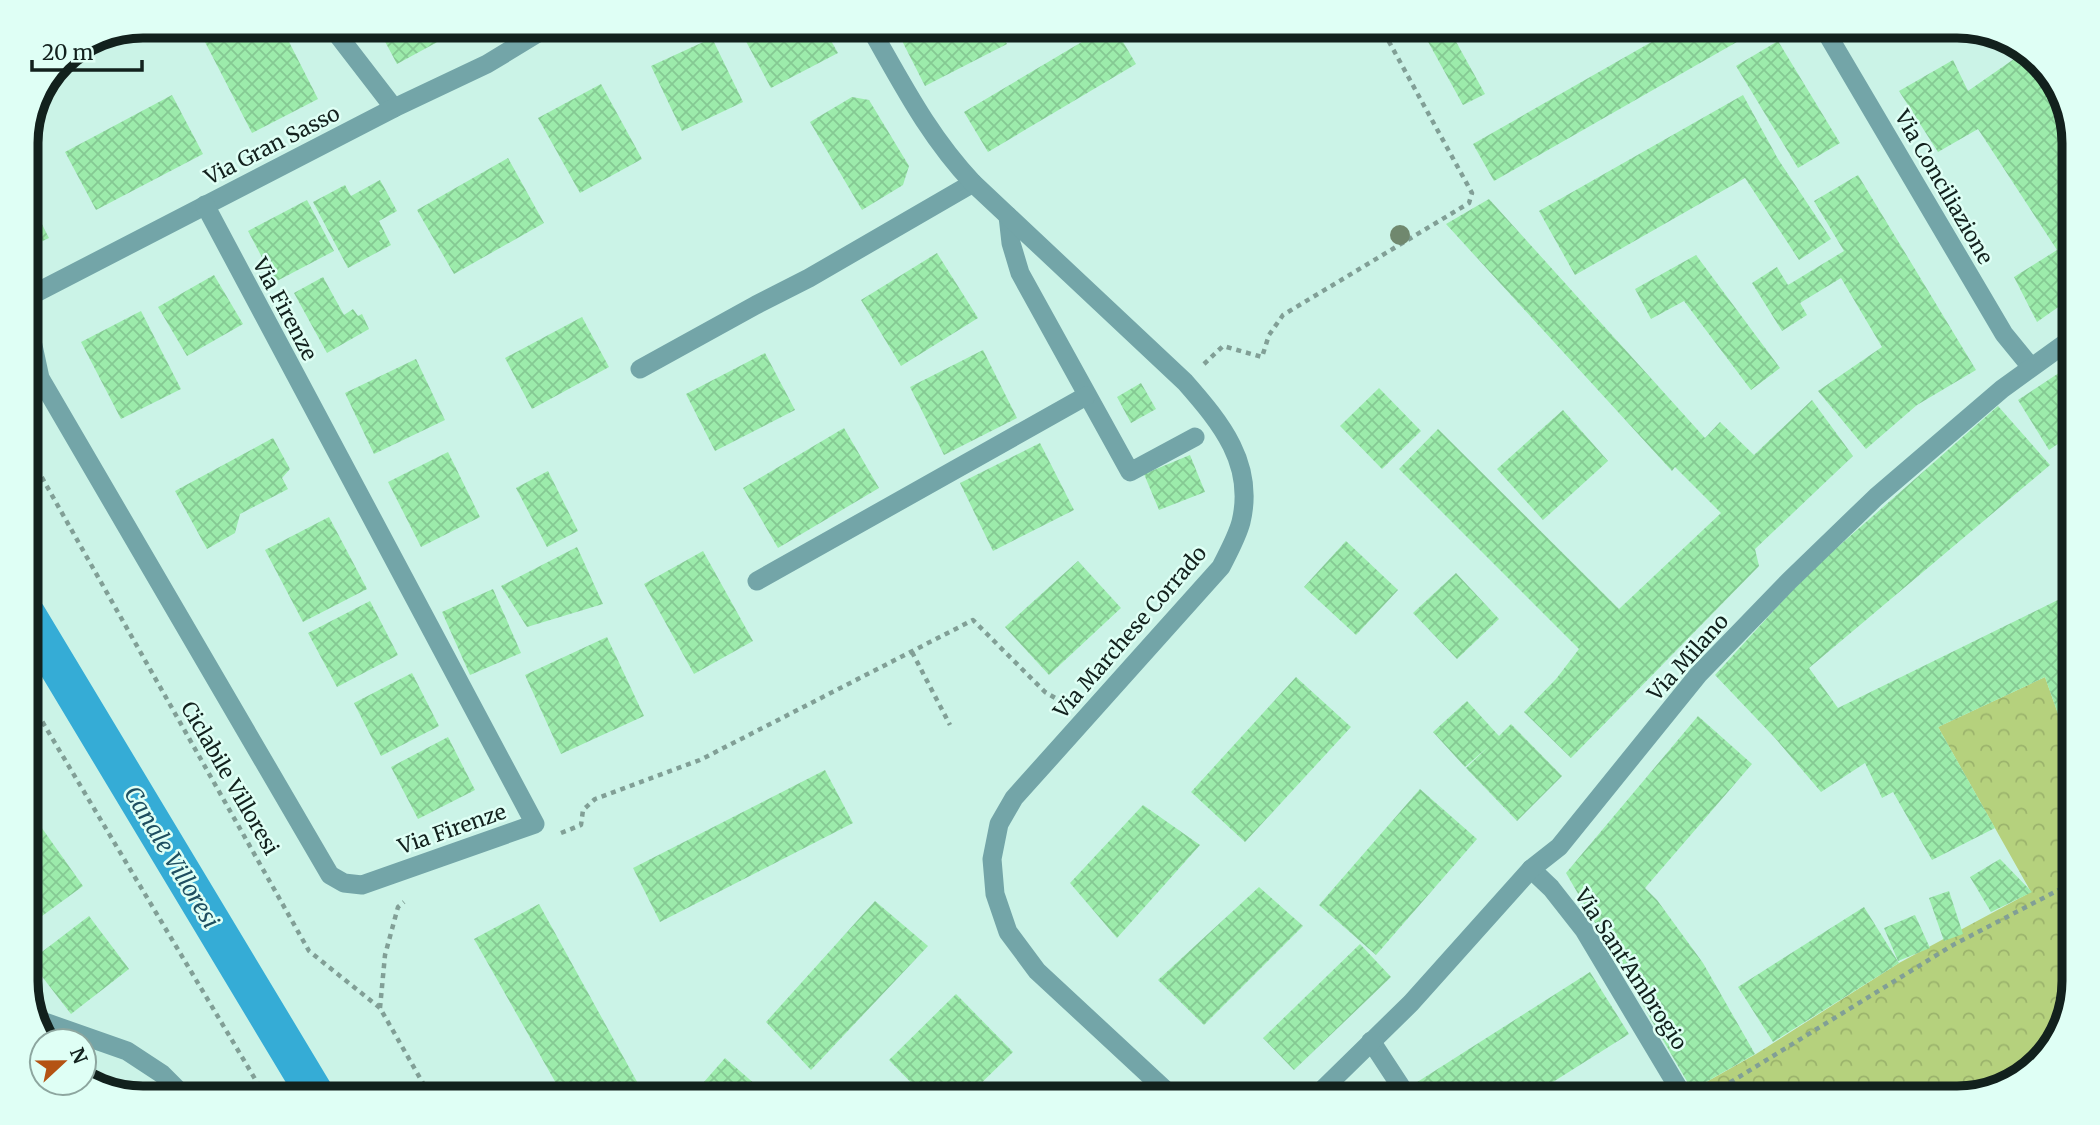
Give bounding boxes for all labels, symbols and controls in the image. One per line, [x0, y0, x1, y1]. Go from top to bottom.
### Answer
scale bar [32, 28, 142, 72]
text: 20 m [42, 39, 94, 66]
street label: Via Gran Sasso [199, 99, 344, 191]
street label: Via Conciliazione [1888, 104, 1999, 269]
street label: Via Firenze [246, 252, 323, 365]
street label: Via Marchese Corrado [1047, 540, 1212, 725]
street label: Via Milano [1641, 608, 1734, 707]
street label: Ciclabile Villoresi [175, 696, 285, 860]
water label: Canale Villoresi [118, 781, 226, 934]
street label: Via Firenze [394, 798, 510, 860]
street label: Via Sant'Ambrogio [1568, 882, 1693, 1055]
north arrow [28, 1027, 98, 1097]
text: N [65, 1044, 93, 1067]

